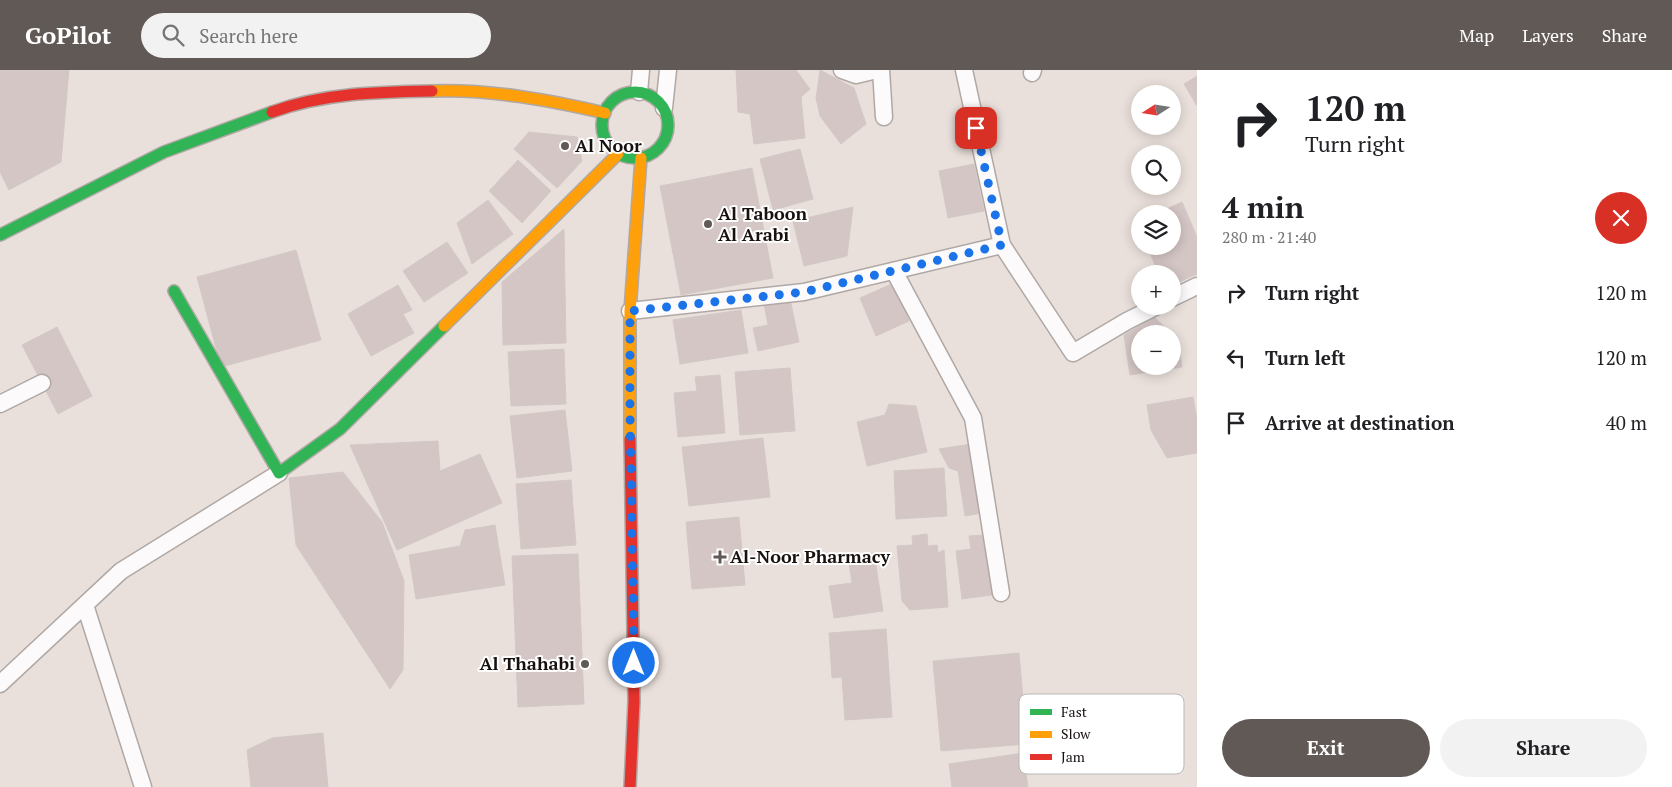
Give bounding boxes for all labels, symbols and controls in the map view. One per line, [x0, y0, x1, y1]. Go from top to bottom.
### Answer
search box [141, 13, 491, 58]
text: GoPilot [25, 19, 111, 51]
icon: search [159, 21, 187, 49]
text: Search here [199, 23, 298, 48]
text: Map [1459, 23, 1494, 47]
text: Layers [1522, 23, 1574, 47]
text: Share [1602, 23, 1647, 47]
north arrow [1131, 85, 1181, 135]
map controls [1131, 85, 1181, 375]
text: 120 m [1305, 85, 1406, 131]
icon: right [1222, 90, 1287, 155]
pin [955, 107, 997, 149]
icon: arrive [962, 114, 990, 142]
text: Turn right [1305, 129, 1405, 158]
place label: Al Noor [575, 133, 642, 157]
marker: Al Noor [559, 140, 571, 152]
button: search [1131, 145, 1181, 195]
text: 4 min [1222, 187, 1304, 227]
button: close [1595, 192, 1647, 244]
place label: Al Taboon Al Arabi [718, 201, 807, 246]
button: layers [1131, 205, 1181, 255]
marker: Al Taboon Al Arabi [702, 218, 714, 230]
text: 280 m · 21:40 [1222, 226, 1316, 248]
button: + [1131, 265, 1181, 315]
icon: right [1222, 279, 1250, 307]
text: Turn right [1265, 280, 1359, 305]
text: 120 m [1596, 280, 1647, 305]
button: − [1131, 325, 1181, 375]
icon: left [1222, 344, 1250, 372]
text: Turn left [1265, 345, 1346, 370]
text: 120 m [1596, 345, 1647, 370]
icon: arrive [1222, 409, 1250, 437]
text: Arrive at destination [1265, 410, 1454, 435]
text: 40 m [1606, 410, 1647, 435]
place label: Al-Noor Pharmacy [730, 544, 890, 568]
marker: Al-Noor Pharmacy [714, 551, 726, 563]
position arrow [607, 636, 659, 688]
place label: Al Thahabi [479, 651, 575, 675]
marker: Al Thahabi [579, 658, 591, 670]
legend [1019, 694, 1184, 774]
text: Fast [1061, 702, 1088, 721]
button: Exit [1222, 719, 1430, 777]
button: Share [1440, 719, 1647, 777]
text: Slow [1061, 724, 1091, 743]
text: Jam [1061, 747, 1085, 766]

